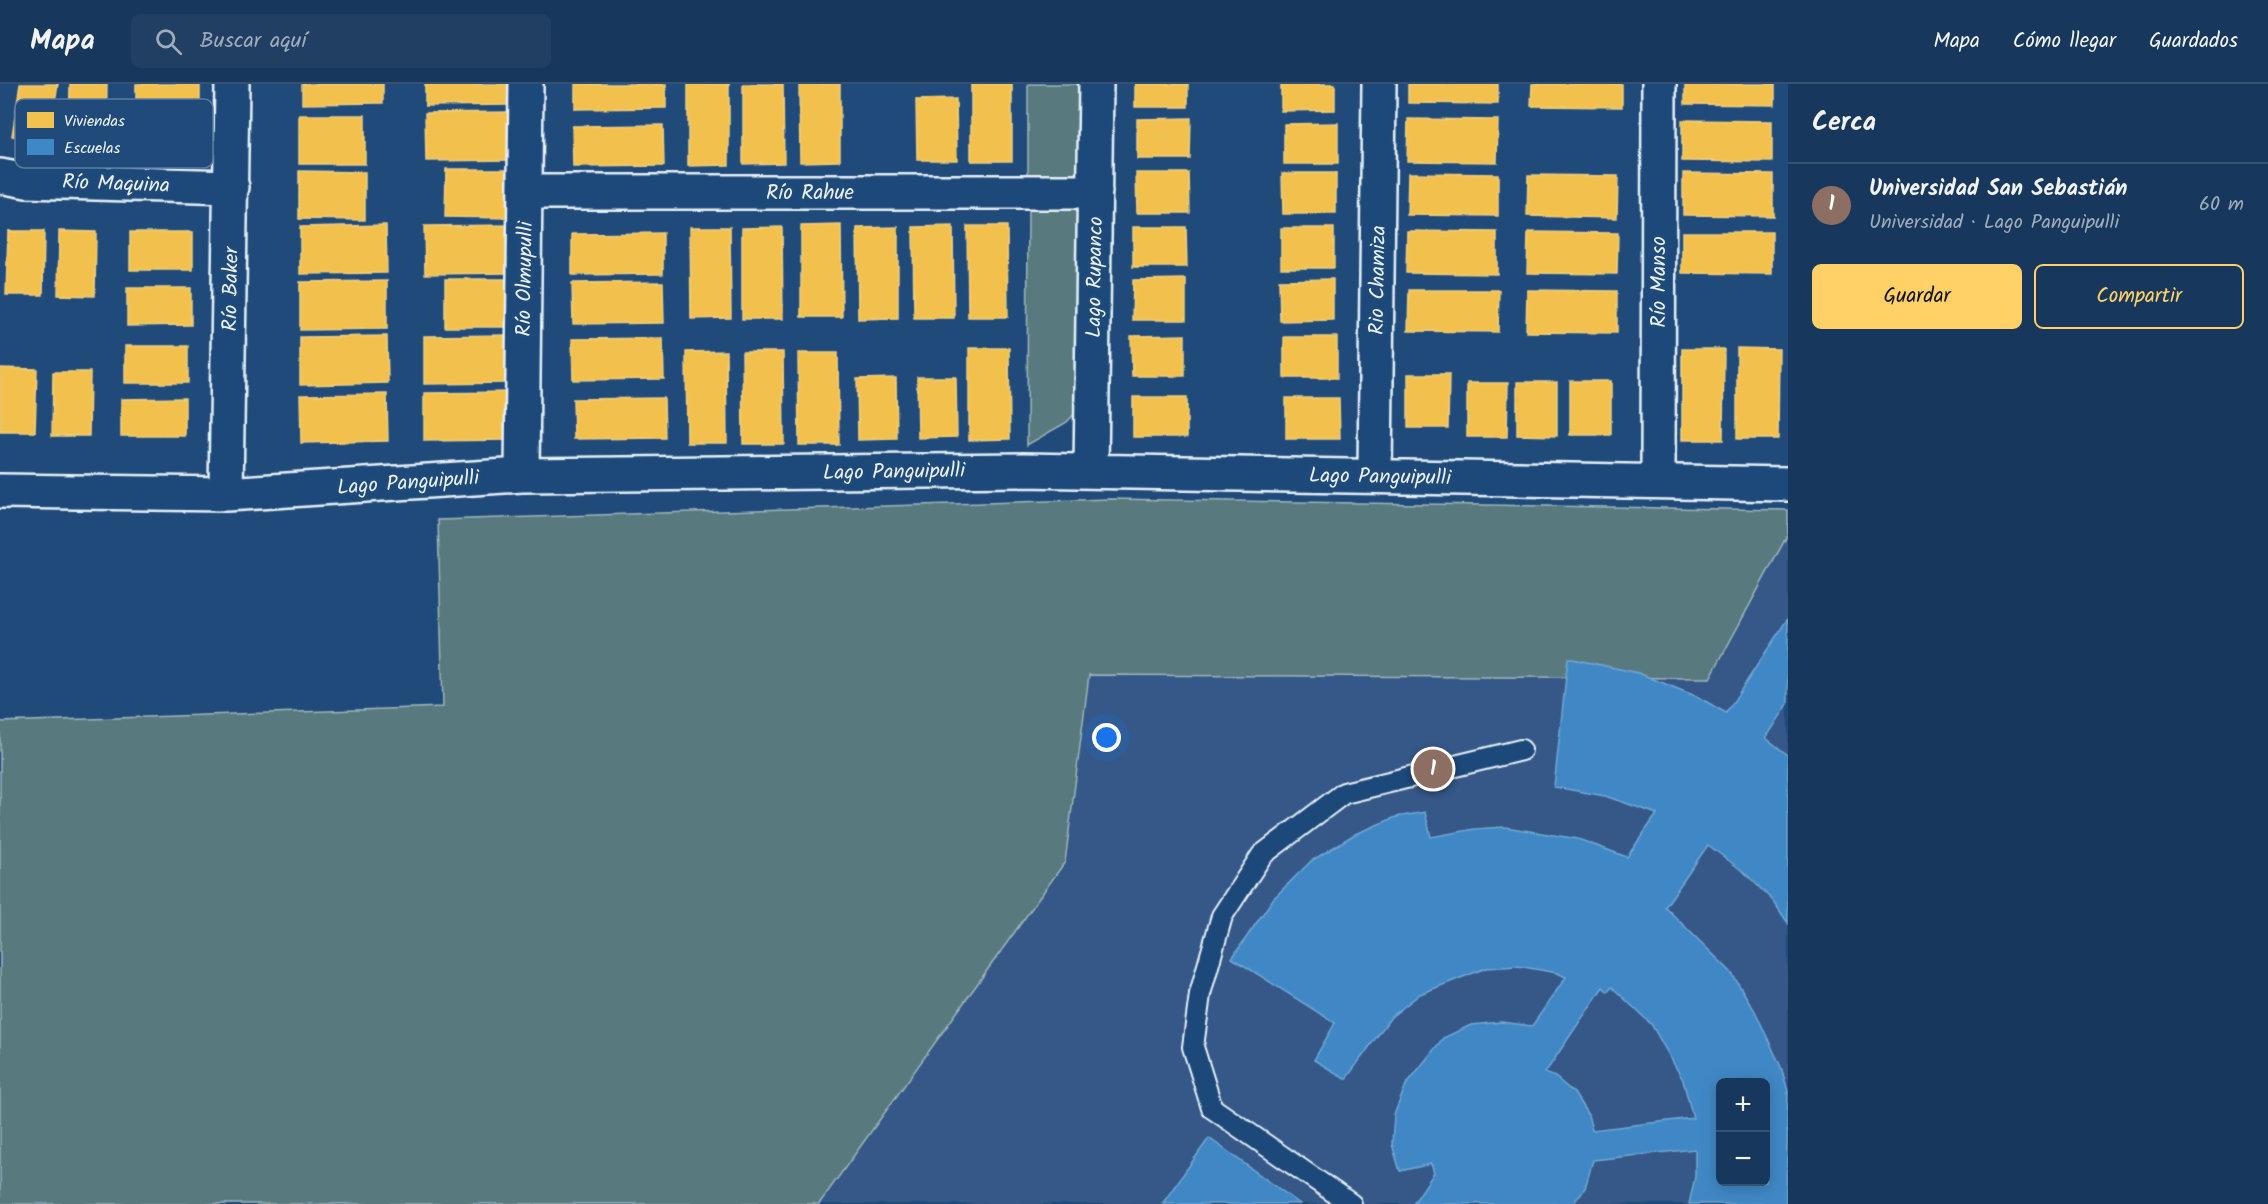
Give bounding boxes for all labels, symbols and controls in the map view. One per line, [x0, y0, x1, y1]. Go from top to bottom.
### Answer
search box [131, 14, 551, 68]
text: Mapa [30, 19, 95, 64]
text: Buscar aquí [200, 24, 307, 59]
icon: search [152, 25, 185, 58]
text: Mapa [1933, 25, 1980, 58]
text: Cómo llegar [2013, 25, 2116, 58]
text: Guardados [2149, 25, 2238, 58]
legend [15, 99, 213, 168]
text: Cerca [1812, 102, 1876, 144]
text: Viviendas [64, 109, 125, 134]
text: Escuelas [64, 136, 121, 161]
street label: Río Maquina [62, 166, 170, 203]
text: Universidad San Sebastián [1869, 172, 2127, 207]
street label: Río Rahue [766, 177, 855, 210]
text: 1 [1828, 189, 1835, 221]
text: 60 m [2199, 189, 2244, 221]
text: Universidad · Lago Panguipulli [1869, 207, 2119, 239]
street label: Lago Rupanco [1078, 216, 1113, 338]
street label: Río Olmupulli [508, 220, 543, 337]
street label: Rio Chamiza [1361, 225, 1396, 335]
street label: Río Manso [1643, 236, 1676, 328]
street label: Río Baker [214, 245, 249, 332]
button: Guardar [1812, 264, 2022, 329]
button: Compartir [2034, 264, 2244, 329]
street label: Lago Panguipulli [823, 455, 966, 490]
street label: Lago Panguipulli [1309, 460, 1452, 495]
street label: Lago Panguipulli [336, 462, 481, 505]
your location [1092, 723, 1121, 752]
pin: 1 [1414, 746, 1452, 792]
map controls [1716, 1078, 1770, 1186]
button: + [1716, 1078, 1770, 1132]
button: − [1716, 1132, 1770, 1186]

